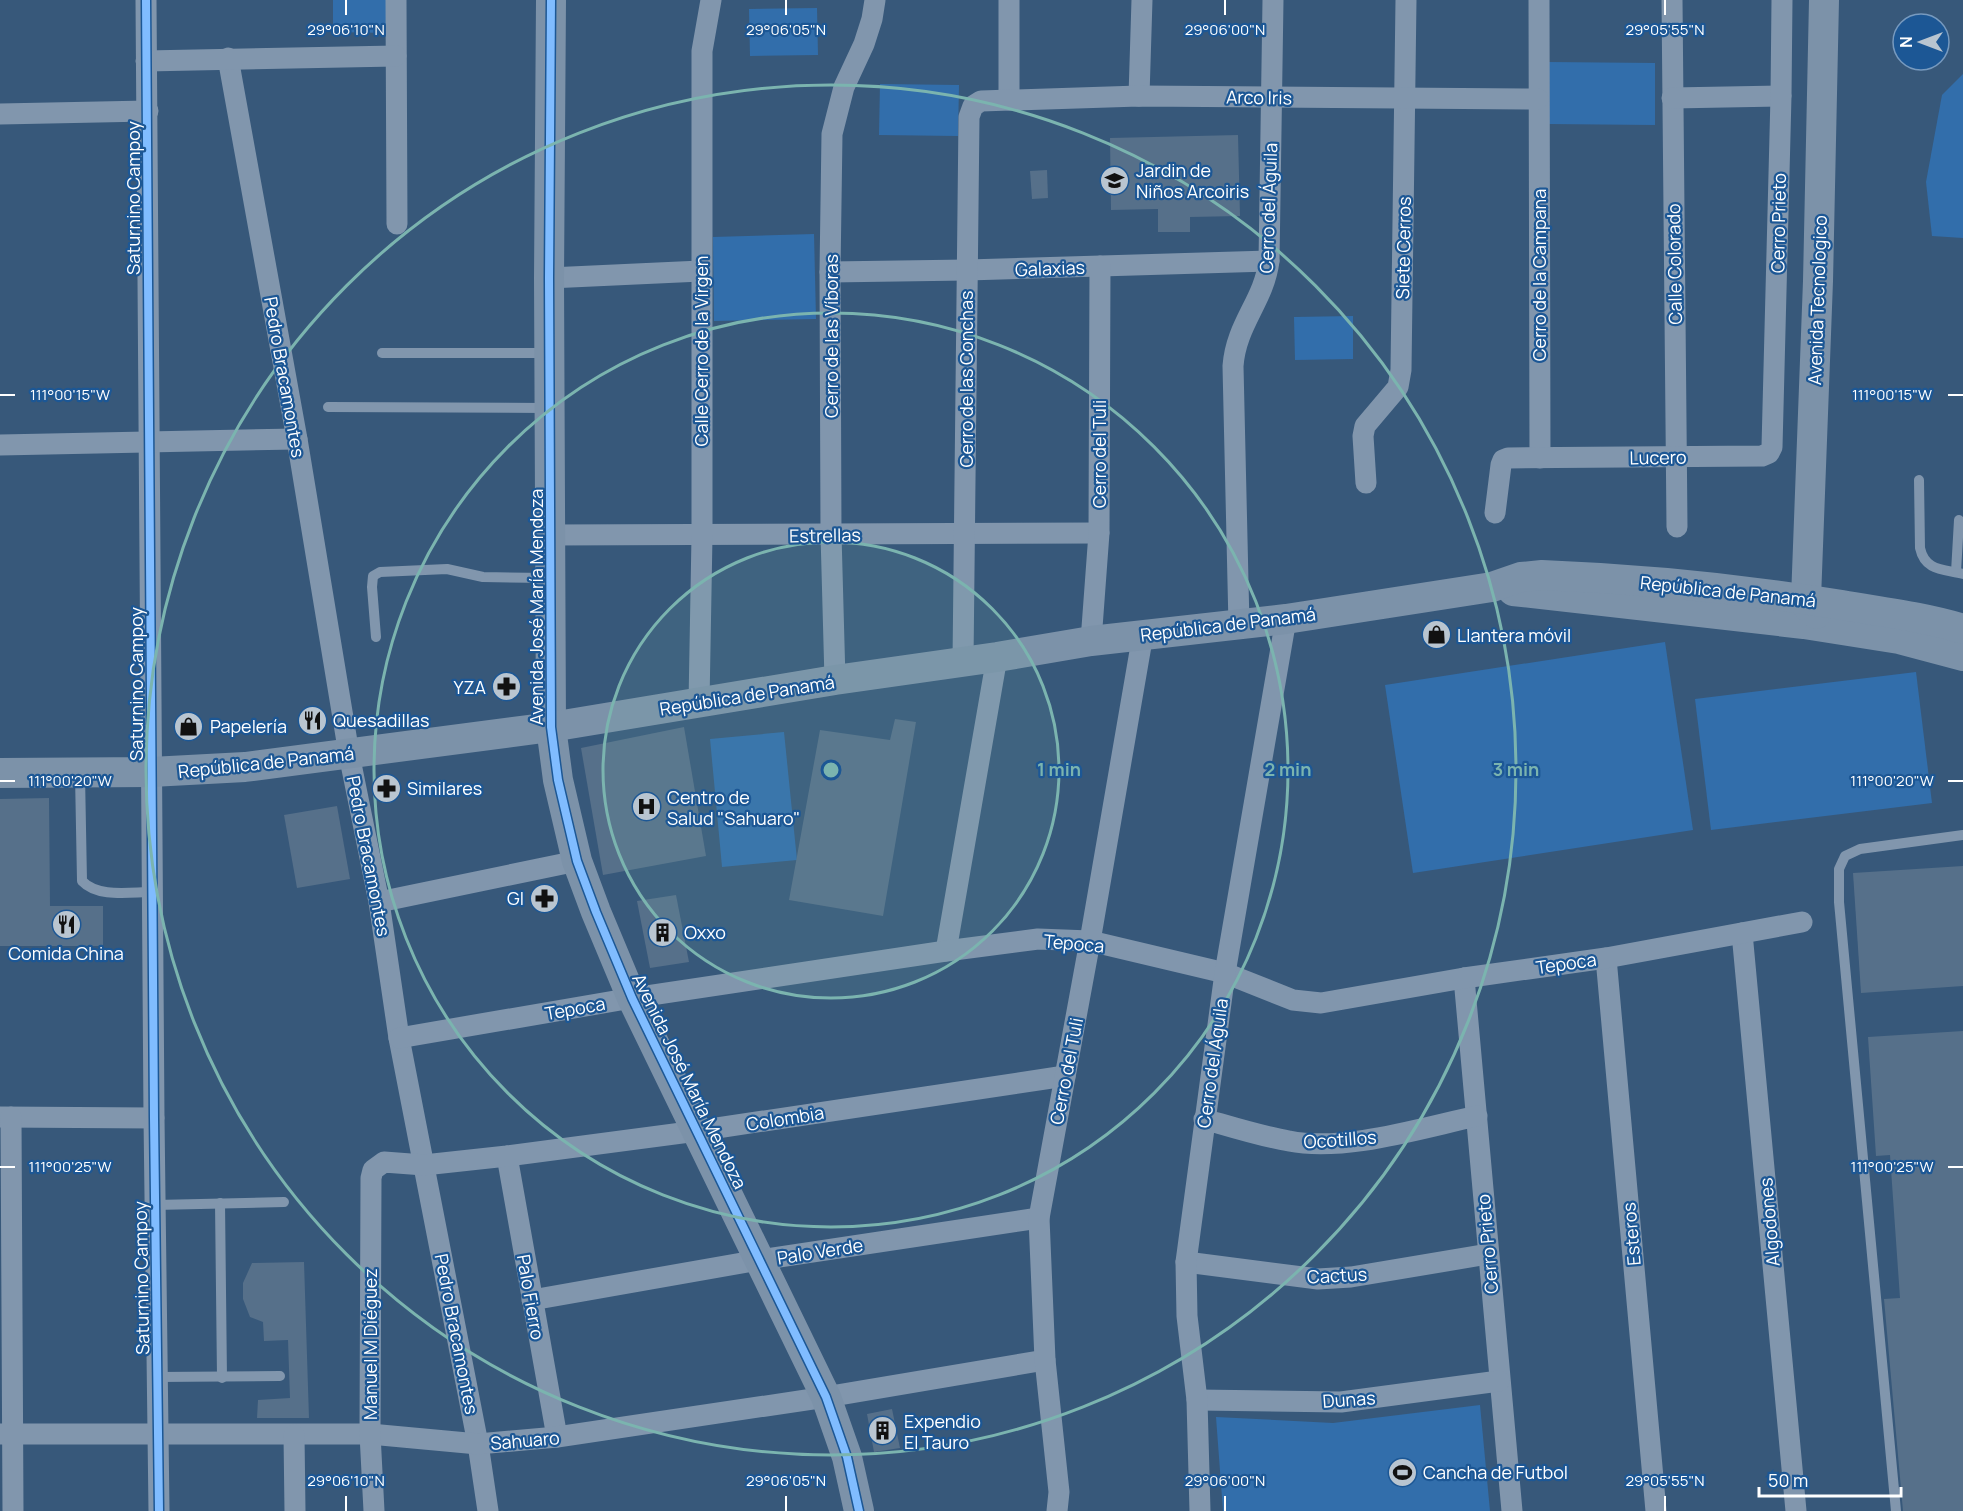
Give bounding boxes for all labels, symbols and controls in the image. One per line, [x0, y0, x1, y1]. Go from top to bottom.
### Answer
north arrow [1891, 12, 1951, 72]
text: 29°06'10"N [307, 19, 385, 40]
text: 29°06'05"N [746, 19, 826, 40]
text: 29°06'00"N [1185, 19, 1265, 40]
text: 29°05'55"N [1625, 19, 1705, 40]
text: N [1895, 36, 1917, 48]
street label: Arco Iris [1226, 84, 1292, 110]
street label: Saturnino Campoy [121, 121, 145, 275]
street label: Cerro del Águila [1254, 142, 1282, 274]
place label: Jardin de Niños Arcoiris [1136, 158, 1249, 203]
school or university icon: Jardin de Niños Arcoiris [1099, 164, 1131, 196]
street label: Cerro Prieto [1765, 173, 1791, 273]
street label: Cerro de la Campana [1527, 189, 1551, 361]
street label: Siete Cerros [1390, 196, 1416, 300]
street label: Calle Colorado [1661, 203, 1687, 325]
street label: Avenida Tecnologico [1802, 215, 1832, 385]
street label: Cerro de las Víboras [819, 254, 843, 418]
street label: Galaxias [1015, 255, 1085, 281]
street label: Calle Cerro de la Virgen [689, 256, 713, 446]
street label: Cerro de las Conchas [954, 291, 978, 467]
street label: Pedro Bracamontes [259, 295, 311, 459]
text: 111°00'15"W [30, 384, 110, 405]
text: 111°00'15"W [1852, 384, 1932, 405]
street label: Cerro del Tuli [1087, 400, 1111, 508]
street label: Lucero [1629, 445, 1687, 469]
street label: Avenida José María Mendoza [524, 489, 548, 725]
street label: Estrellas [789, 522, 861, 548]
street label: República de Panamá [1639, 570, 1817, 612]
street label: República de Panamá [1139, 601, 1317, 647]
street label: Saturnino Campoy [124, 607, 148, 761]
shop icon: Llantera móvil [1420, 619, 1452, 651]
place label: Llantera móvil [1457, 623, 1571, 647]
street label: República de Panamá [658, 669, 836, 721]
pharmacy icon: YZA [491, 671, 523, 703]
place label: YZA [454, 675, 487, 699]
restaurant icon: Quesadillas [296, 704, 328, 736]
place label: Quesadillas [333, 708, 429, 732]
shop icon: Papelería [173, 710, 205, 742]
place label: Papelería [210, 714, 287, 738]
street label: República de Panamá [177, 741, 355, 783]
text: 1 min [1037, 757, 1081, 781]
text: 2 min [1265, 757, 1311, 781]
text: 3 min [1493, 757, 1539, 781]
centre of rings [821, 760, 841, 780]
text: 111°00'20"W [28, 770, 112, 791]
text: 111°00'20"W [1850, 770, 1934, 791]
pharmacy icon: Similares [370, 772, 402, 804]
street label: Pedro Bracamontes [342, 774, 396, 938]
place label: Similares [407, 776, 482, 800]
place label: Centro de Salud "Sahuaro" [667, 785, 800, 830]
hospital icon: Centro de Salud "Sahuaro" [630, 791, 662, 823]
pharmacy icon: GI [529, 882, 561, 914]
place label: GI [507, 886, 524, 910]
restaurant icon: Comida China [50, 908, 82, 940]
building icon: Oxxo [647, 916, 679, 948]
place label: Oxxo [684, 920, 726, 944]
street label: Tepoca [1043, 928, 1105, 958]
place label: Comida China [8, 941, 124, 965]
street label: Tepoca [1534, 947, 1598, 979]
street label: Avenida José María Mendoza [627, 969, 753, 1193]
street label: Tepoca [543, 991, 607, 1025]
street label: Cerro del Águila [1191, 997, 1233, 1129]
street label: Cerro del Tuli [1044, 1016, 1088, 1126]
street label: Colombia [744, 1100, 826, 1136]
street label: Ocotillos [1303, 1124, 1377, 1154]
text: 111°00'25"W [29, 1156, 111, 1177]
text: 111°00'25"W [1851, 1156, 1933, 1177]
street label: Algodones [1753, 1177, 1785, 1267]
street label: Cerro Prieto [1471, 1193, 1503, 1295]
street label: Saturnino Campoy [128, 1200, 154, 1355]
street label: Esteros [1616, 1201, 1646, 1267]
street label: Palo Verde [775, 1232, 865, 1270]
street label: Pedro Bracamontes [430, 1252, 484, 1416]
street label: Palo Fierro [512, 1253, 550, 1341]
street label: Cactus [1306, 1261, 1368, 1289]
street label: Manuel M Diéguez [358, 1268, 382, 1420]
street label: Dunas [1322, 1385, 1376, 1413]
place label: Expendio El Tauro [904, 1409, 981, 1454]
building icon: Expendio El Tauro [867, 1415, 899, 1447]
street label: Sahuaro [489, 1425, 561, 1455]
sports icon: Cancha de Futbol [1386, 1456, 1418, 1488]
place label: Cancha de Futbol [1423, 1460, 1568, 1484]
scale bar [1759, 1460, 1902, 1498]
text: 50 m [1768, 1468, 1808, 1492]
text: 29°06'10"N [307, 1470, 385, 1491]
text: 29°06'05"N [746, 1470, 826, 1491]
text: 29°06'00"N [1185, 1470, 1265, 1491]
text: 29°05'55"N [1625, 1470, 1705, 1491]

